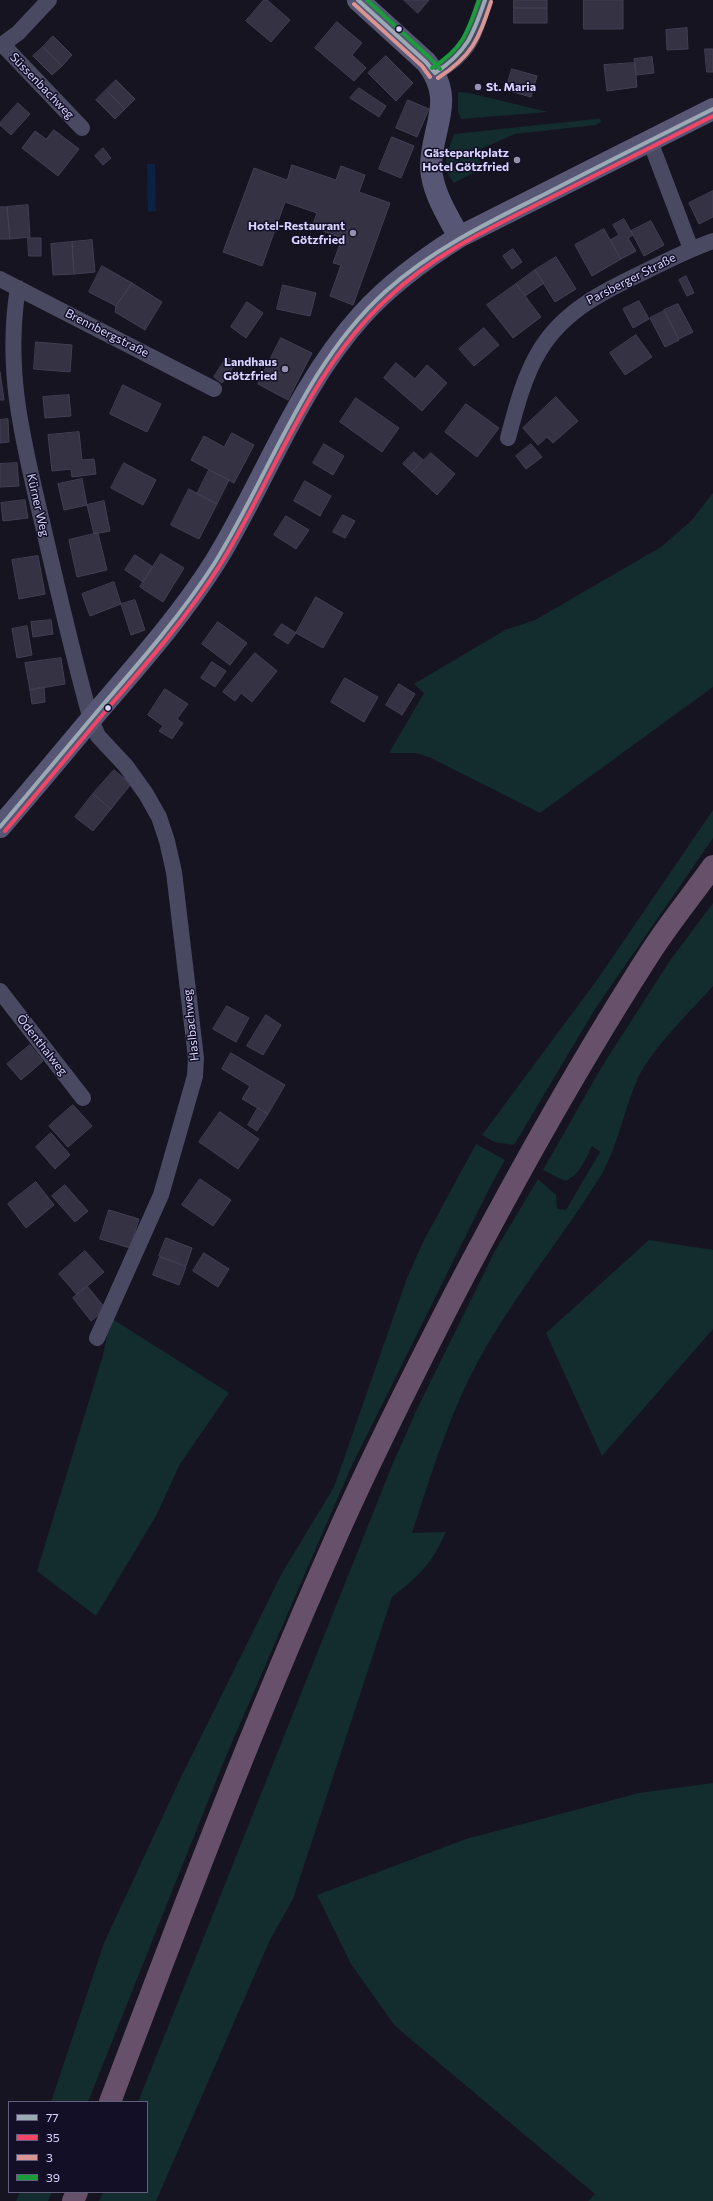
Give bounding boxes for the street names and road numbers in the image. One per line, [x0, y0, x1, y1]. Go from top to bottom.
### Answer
street label: Süssenbachweg [7, 50, 77, 122]
street label: Parsberger Straße [584, 250, 678, 308]
street label: Brennbergstraße [63, 306, 151, 360]
street label: Kürner Weg [24, 472, 52, 538]
street label: Haslbachweg [180, 988, 202, 1062]
street label: Ödenthalweg [14, 1012, 70, 1078]

